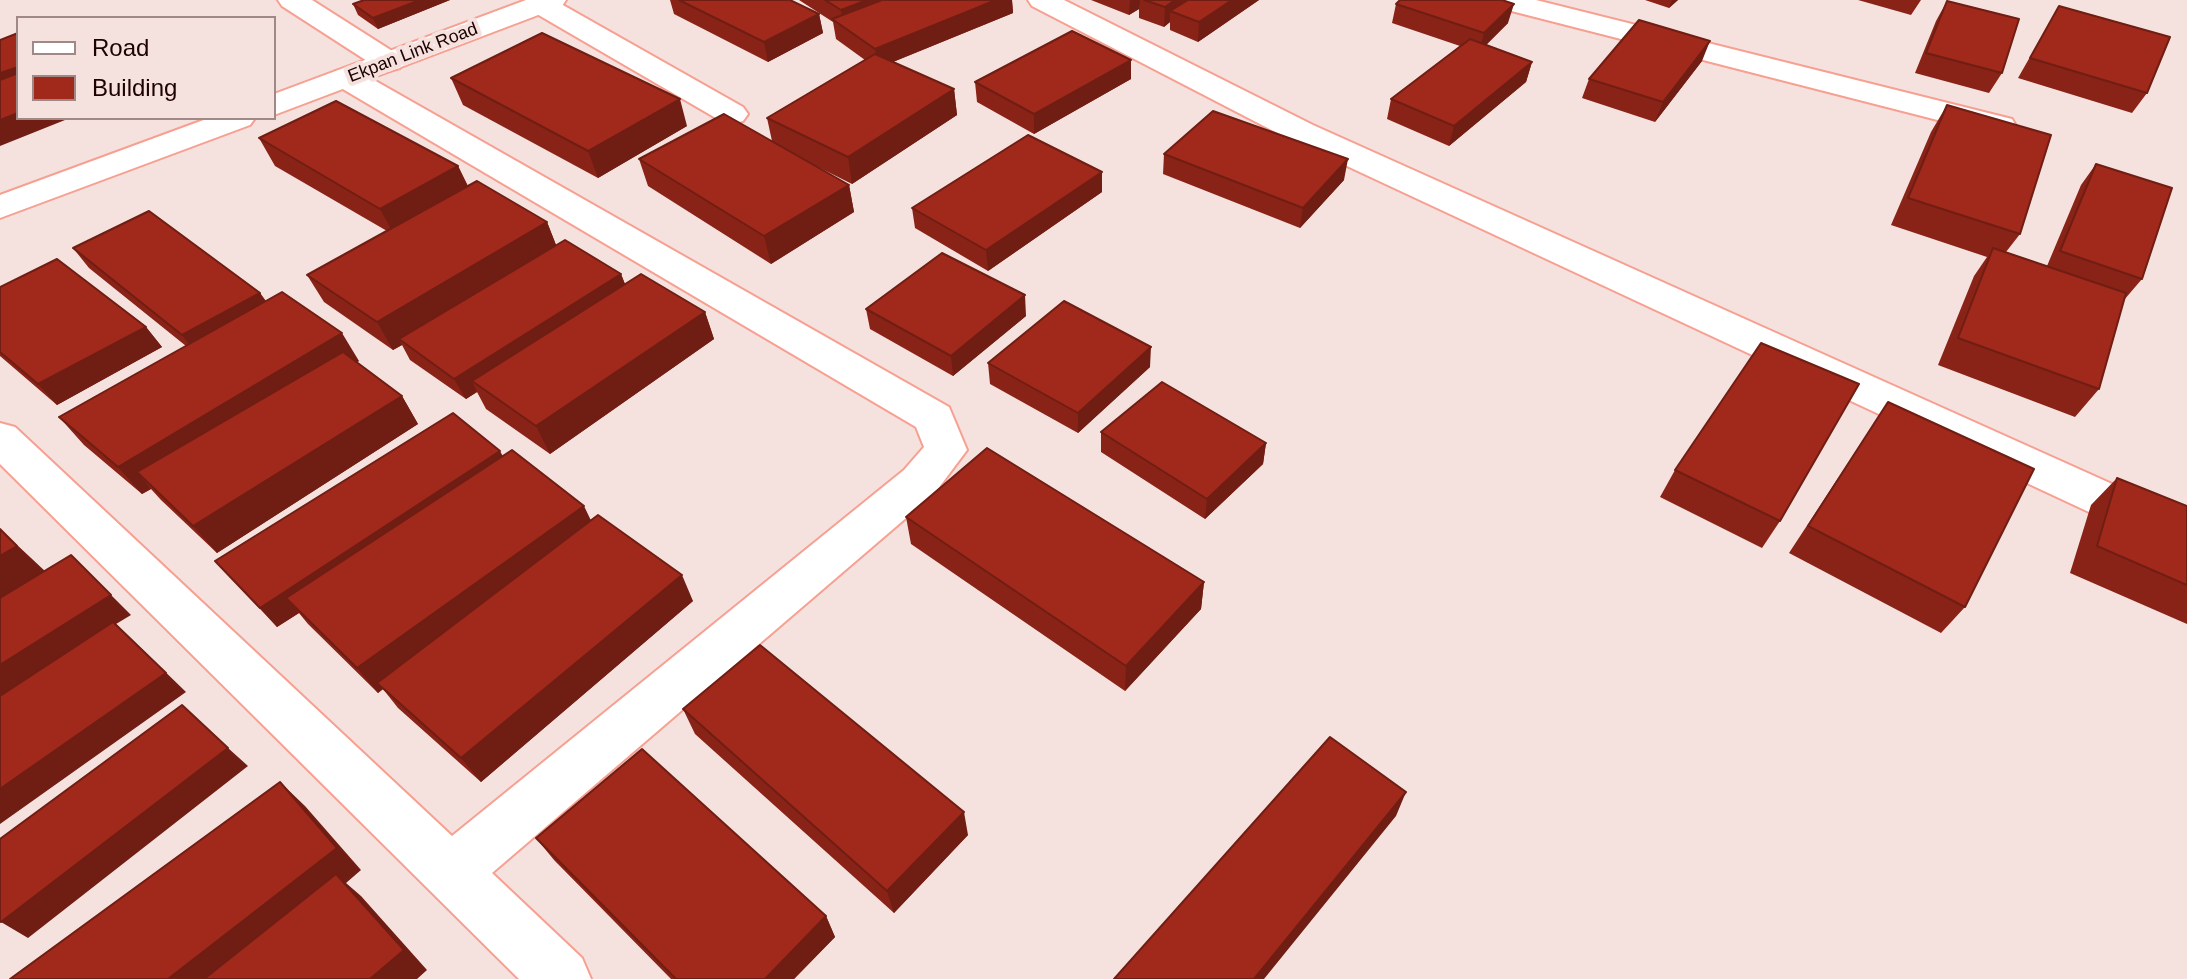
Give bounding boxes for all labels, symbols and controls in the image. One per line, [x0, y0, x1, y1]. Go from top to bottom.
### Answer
legend [16, 16, 276, 120]
street label: Ekpan Link Road [345, 18, 481, 88]
text: Road [92, 34, 149, 61]
text: Building [92, 74, 177, 101]

